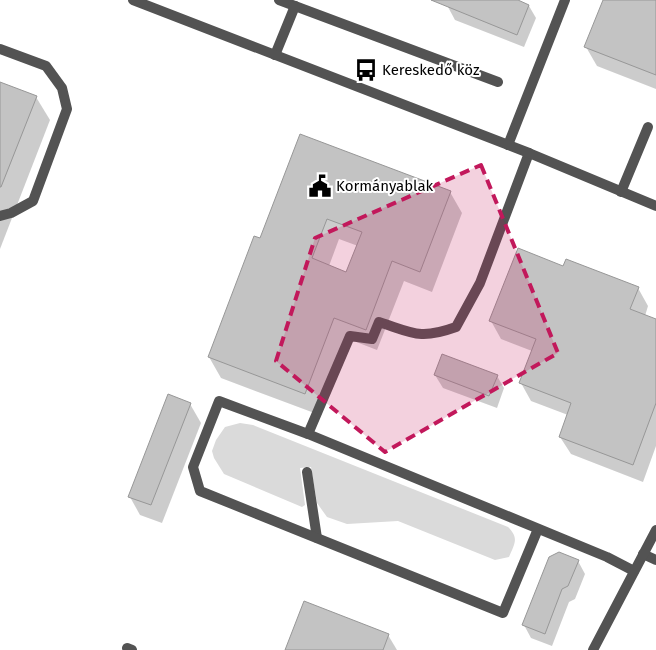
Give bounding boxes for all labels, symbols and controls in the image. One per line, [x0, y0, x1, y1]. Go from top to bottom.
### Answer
bus stop icon: Kereskedő köz [353, 57, 379, 83]
place label: Kereskedő köz [382, 61, 480, 79]
public building icon: Kormányablak [307, 173, 333, 199]
place label: Kormányablak [336, 177, 434, 195]

